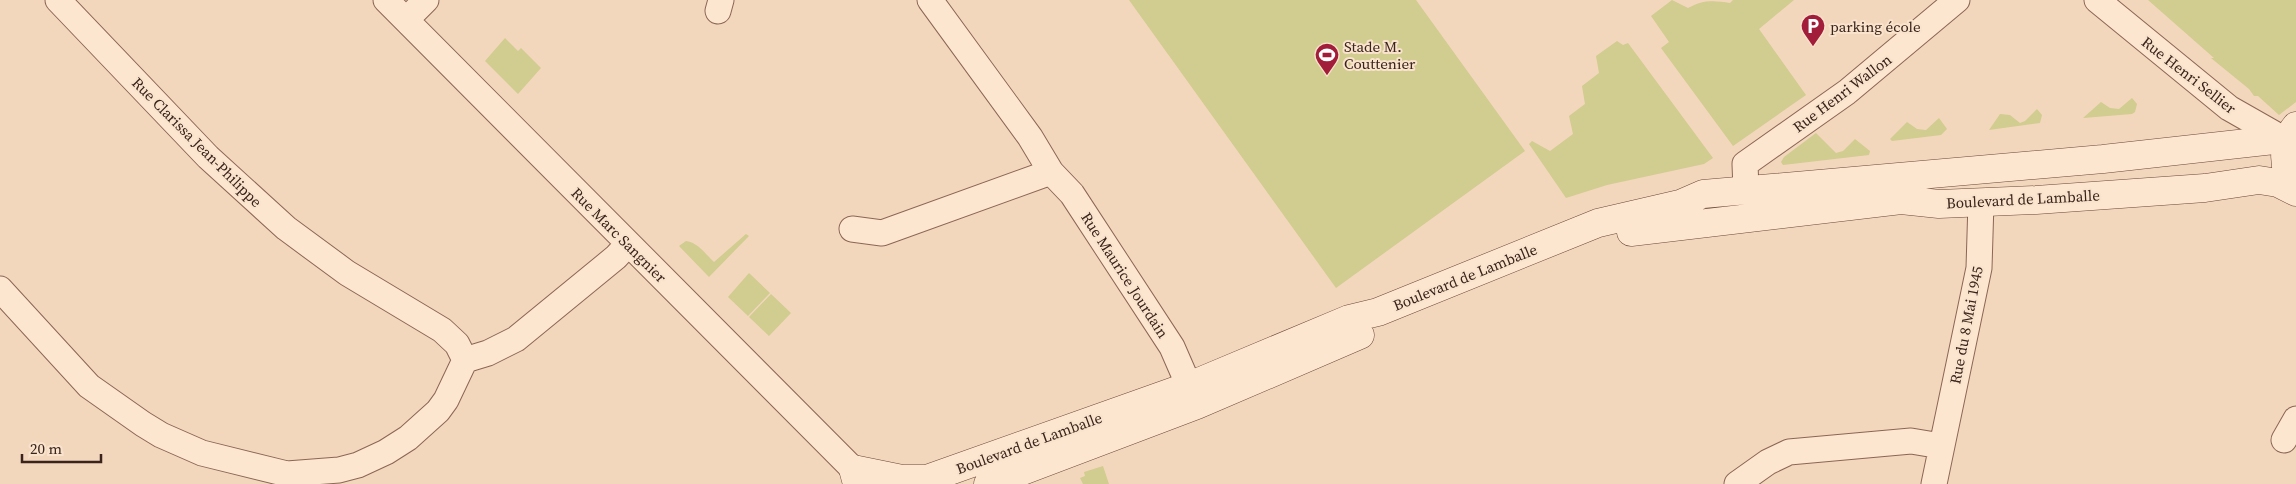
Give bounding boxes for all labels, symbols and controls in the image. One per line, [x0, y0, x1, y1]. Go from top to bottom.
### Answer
parking icon: parking école [1800, 13, 1826, 47]
place label: parking école [1830, 16, 1921, 37]
street label: Rue Henri Sellier [2137, 31, 2241, 119]
place label: Stade M. Couttenier [1344, 36, 1416, 74]
sports icon: Stade M. Couttenier [1314, 42, 1340, 76]
street label: Rue Henri Wallon [1788, 49, 1896, 137]
street label: Rue Clarissa Jean-Philippe [127, 72, 267, 212]
street label: Rue Marc Sangnier [567, 183, 672, 288]
street label: Boulevard de Lamballe [1946, 184, 2101, 214]
street label: Rue Maurice Jourdain [1076, 208, 1174, 342]
street label: Boulevard de Lamballe [1390, 238, 1541, 316]
street label: Rue du 8 Mai 1945 [1944, 264, 1988, 386]
street label: Boulevard de Lamballe [953, 407, 1105, 479]
scale bar [22, 432, 101, 464]
text: 20 m [30, 438, 62, 459]

